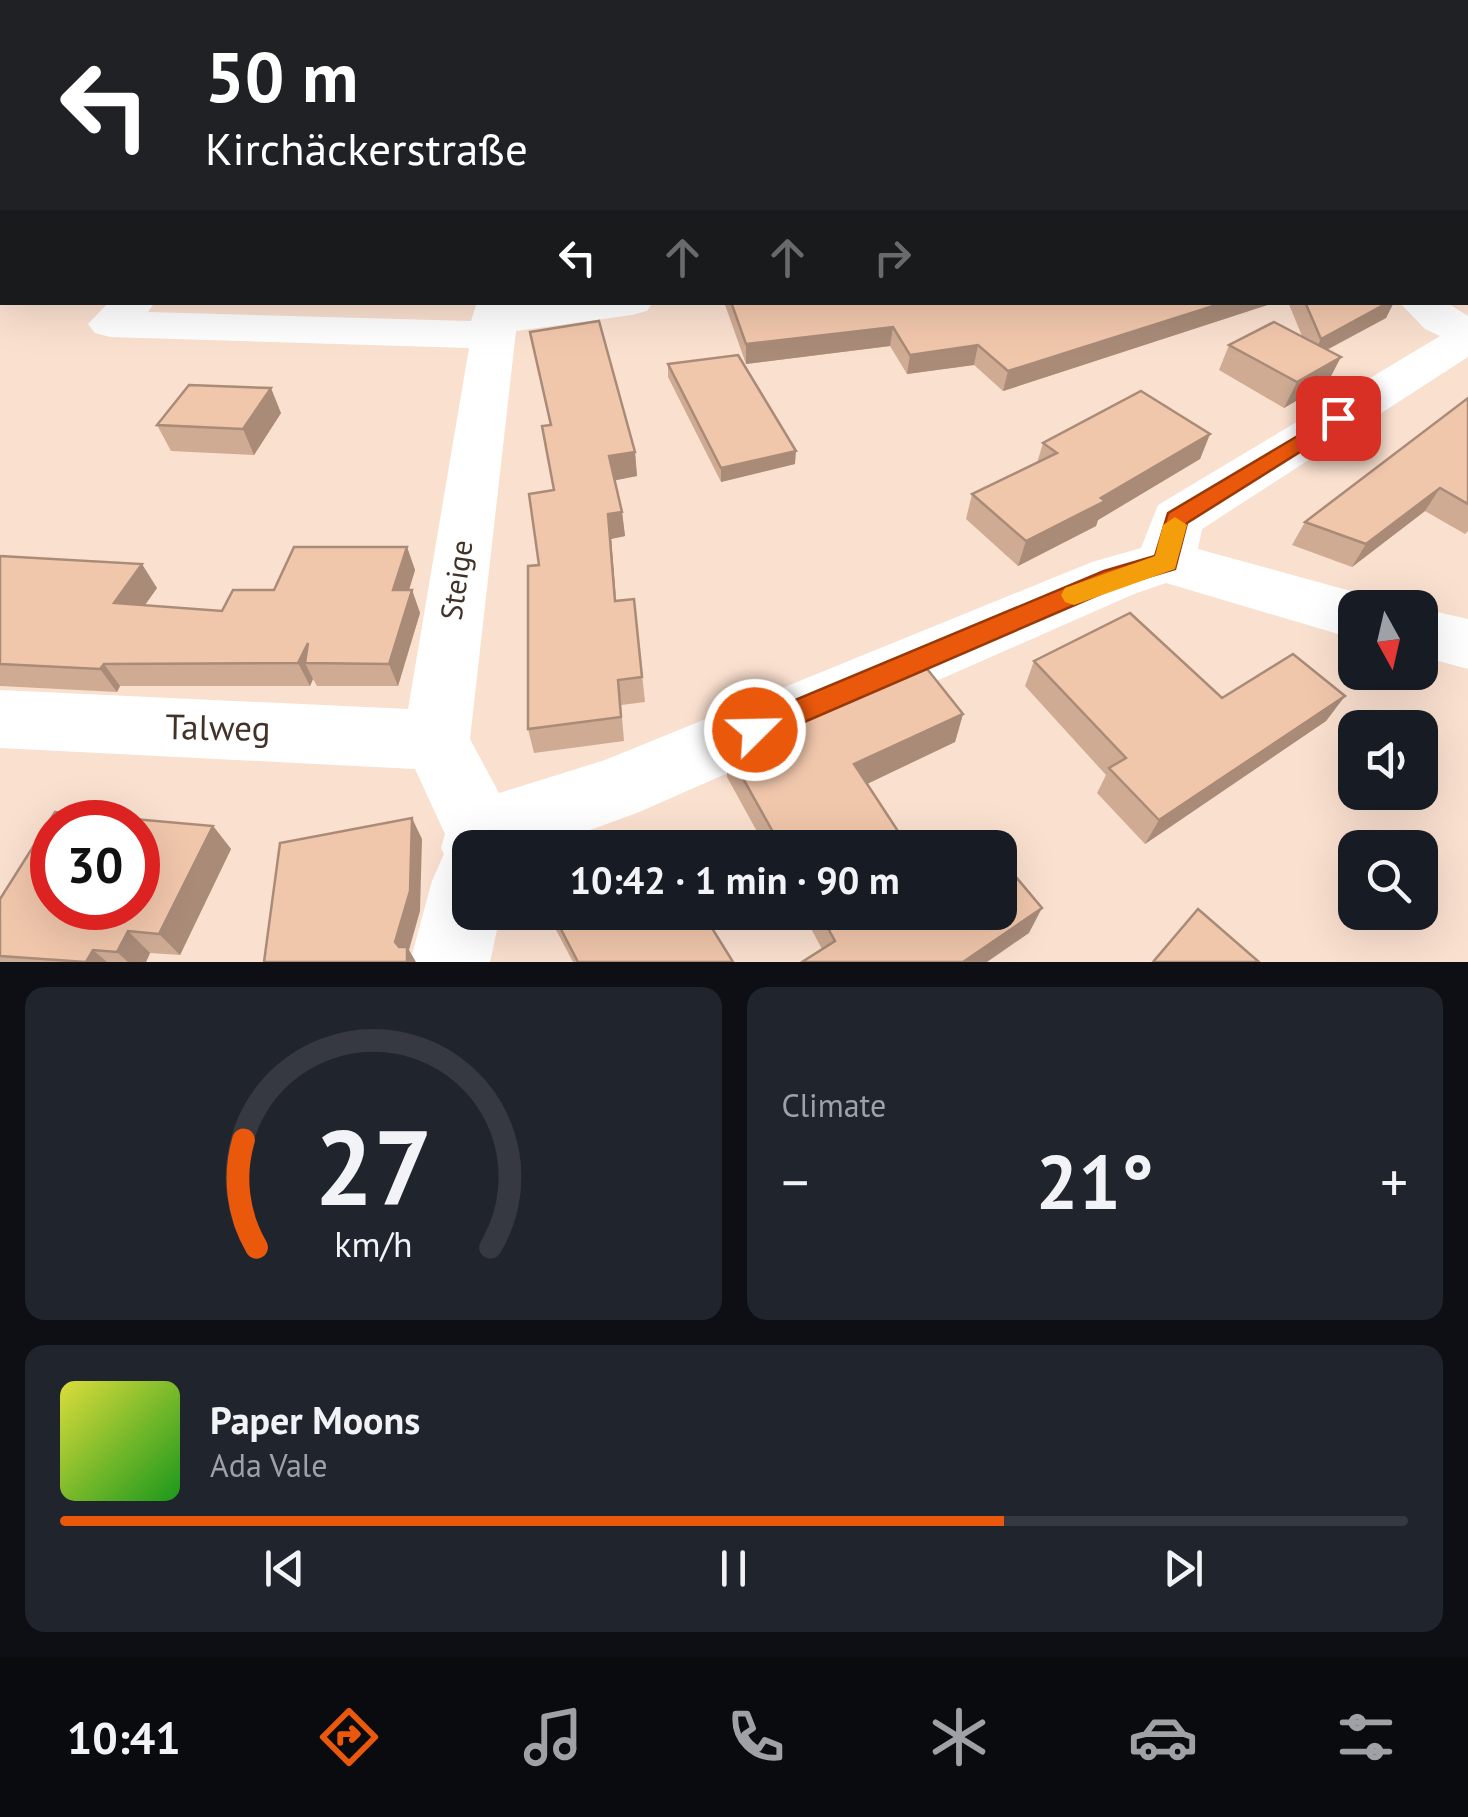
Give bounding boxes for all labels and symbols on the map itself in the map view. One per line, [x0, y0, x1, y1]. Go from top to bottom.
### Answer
pin [1296, 376, 1381, 461]
street label: Steige [431, 537, 480, 622]
north arrow [1338, 590, 1438, 690]
position arrow [703, 678, 807, 782]
street label: Talweg [165, 703, 271, 751]
speed limit sign: 30 [30, 800, 160, 930]

